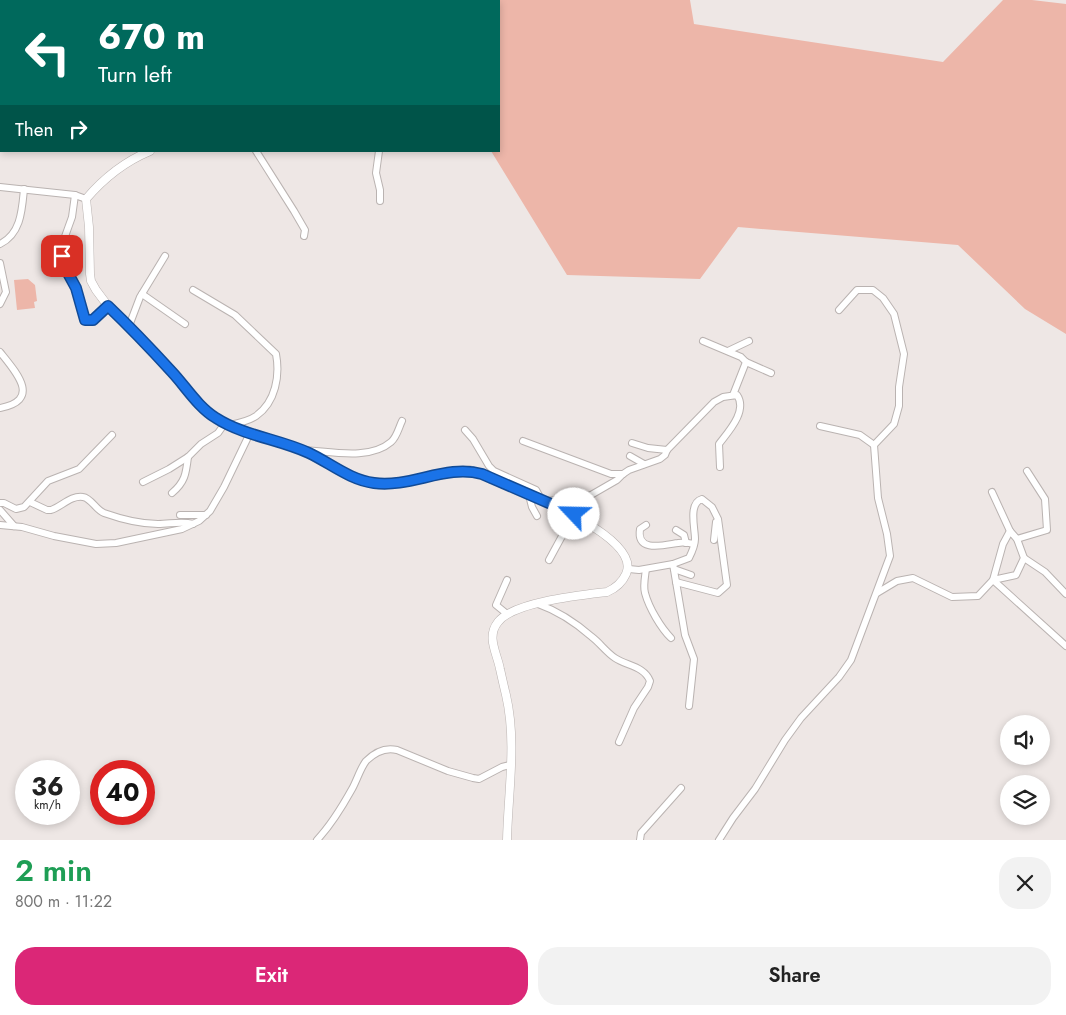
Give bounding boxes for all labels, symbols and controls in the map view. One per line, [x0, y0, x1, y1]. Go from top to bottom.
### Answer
text: 670 m [98, 12, 205, 62]
icon: left [15, 20, 80, 85]
text: Turn left [98, 58, 172, 90]
icon: right [64, 115, 92, 143]
text: Then [15, 116, 54, 143]
pin [41, 235, 83, 277]
icon: arrive [48, 242, 76, 270]
position arrow [547, 487, 599, 539]
map controls [1000, 715, 1050, 825]
button: sound [1000, 715, 1050, 765]
speed limit sign: 40 [90, 760, 155, 825]
text: 36 [31, 768, 64, 804]
button: layers [1000, 775, 1050, 825]
text: km/h [34, 796, 61, 814]
text: 2 min [15, 849, 92, 892]
button: close [999, 857, 1051, 909]
text: 800 m · 11:22 [15, 890, 112, 913]
button: Exit [15, 947, 528, 1005]
button: Share [538, 947, 1051, 1005]

